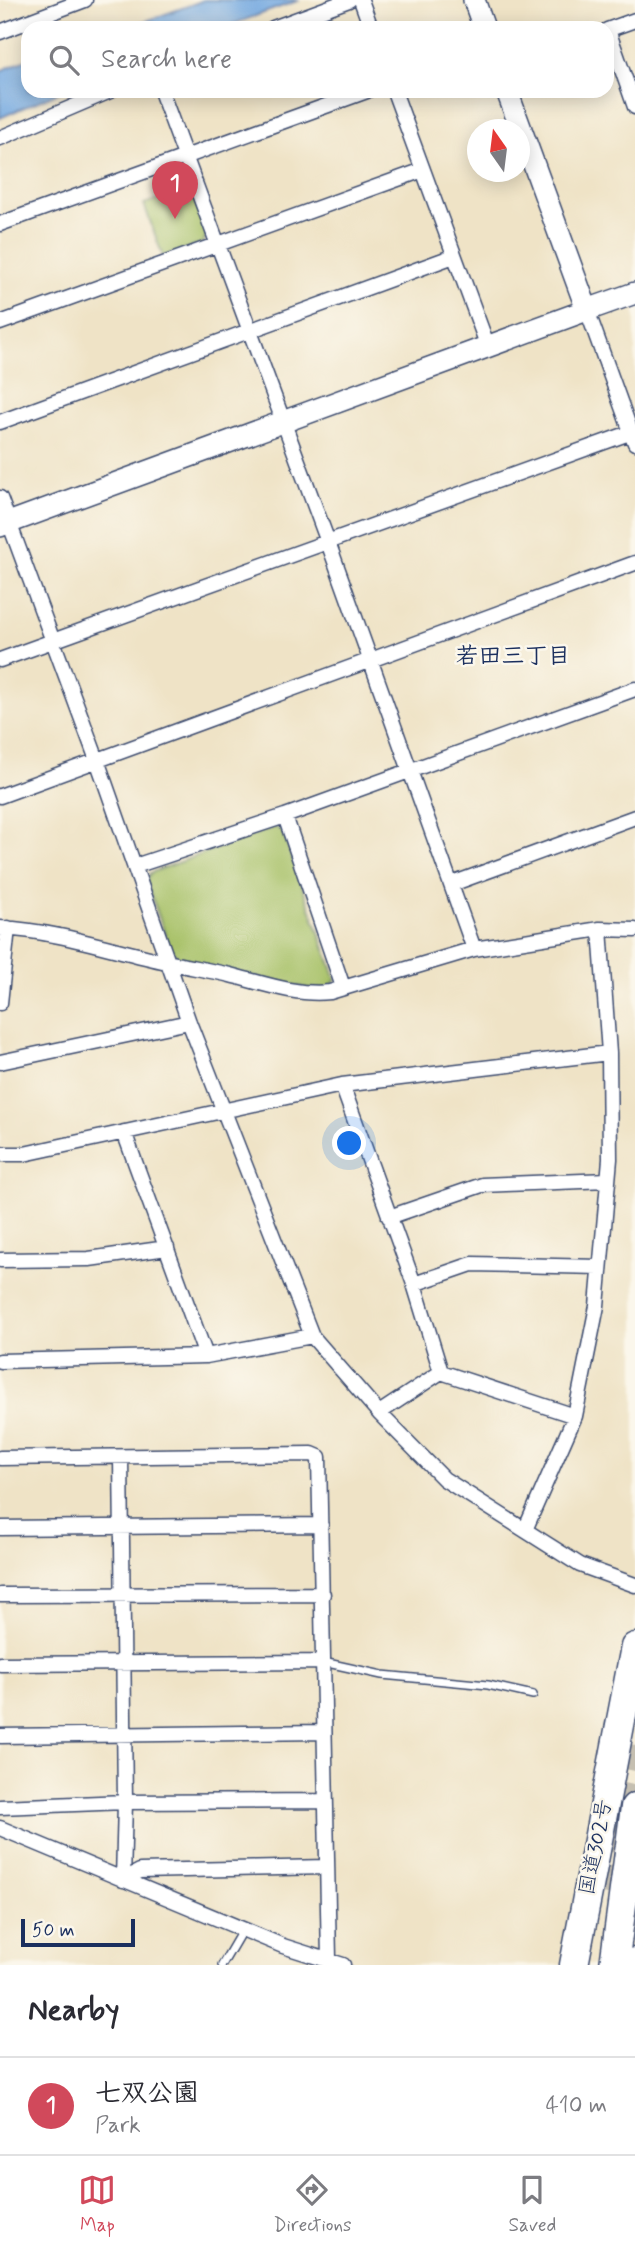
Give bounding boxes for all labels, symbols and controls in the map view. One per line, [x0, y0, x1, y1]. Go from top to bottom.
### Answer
search box [21, 21, 614, 98]
icon: search [45, 41, 83, 79]
text: Search here [101, 43, 232, 77]
north arrow [467, 119, 530, 182]
pin: 1 [152, 161, 198, 219]
district label: 若田三丁目 [456, 642, 571, 672]
your location [332, 1126, 366, 1160]
street label: 国道302号 [573, 1797, 619, 1897]
scale bar [21, 1916, 135, 1948]
text: 50 m [32, 1918, 75, 1943]
text: Nearby [28, 1991, 119, 2030]
text: 七双公園 [95, 2077, 199, 2111]
text: 1 [46, 2091, 56, 2121]
text: 410 m [545, 2091, 607, 2121]
text: Park [95, 2111, 141, 2141]
tab: Map [78, 2171, 116, 2238]
tab: Directions [273, 2171, 352, 2238]
tab: Saved [508, 2171, 556, 2238]

